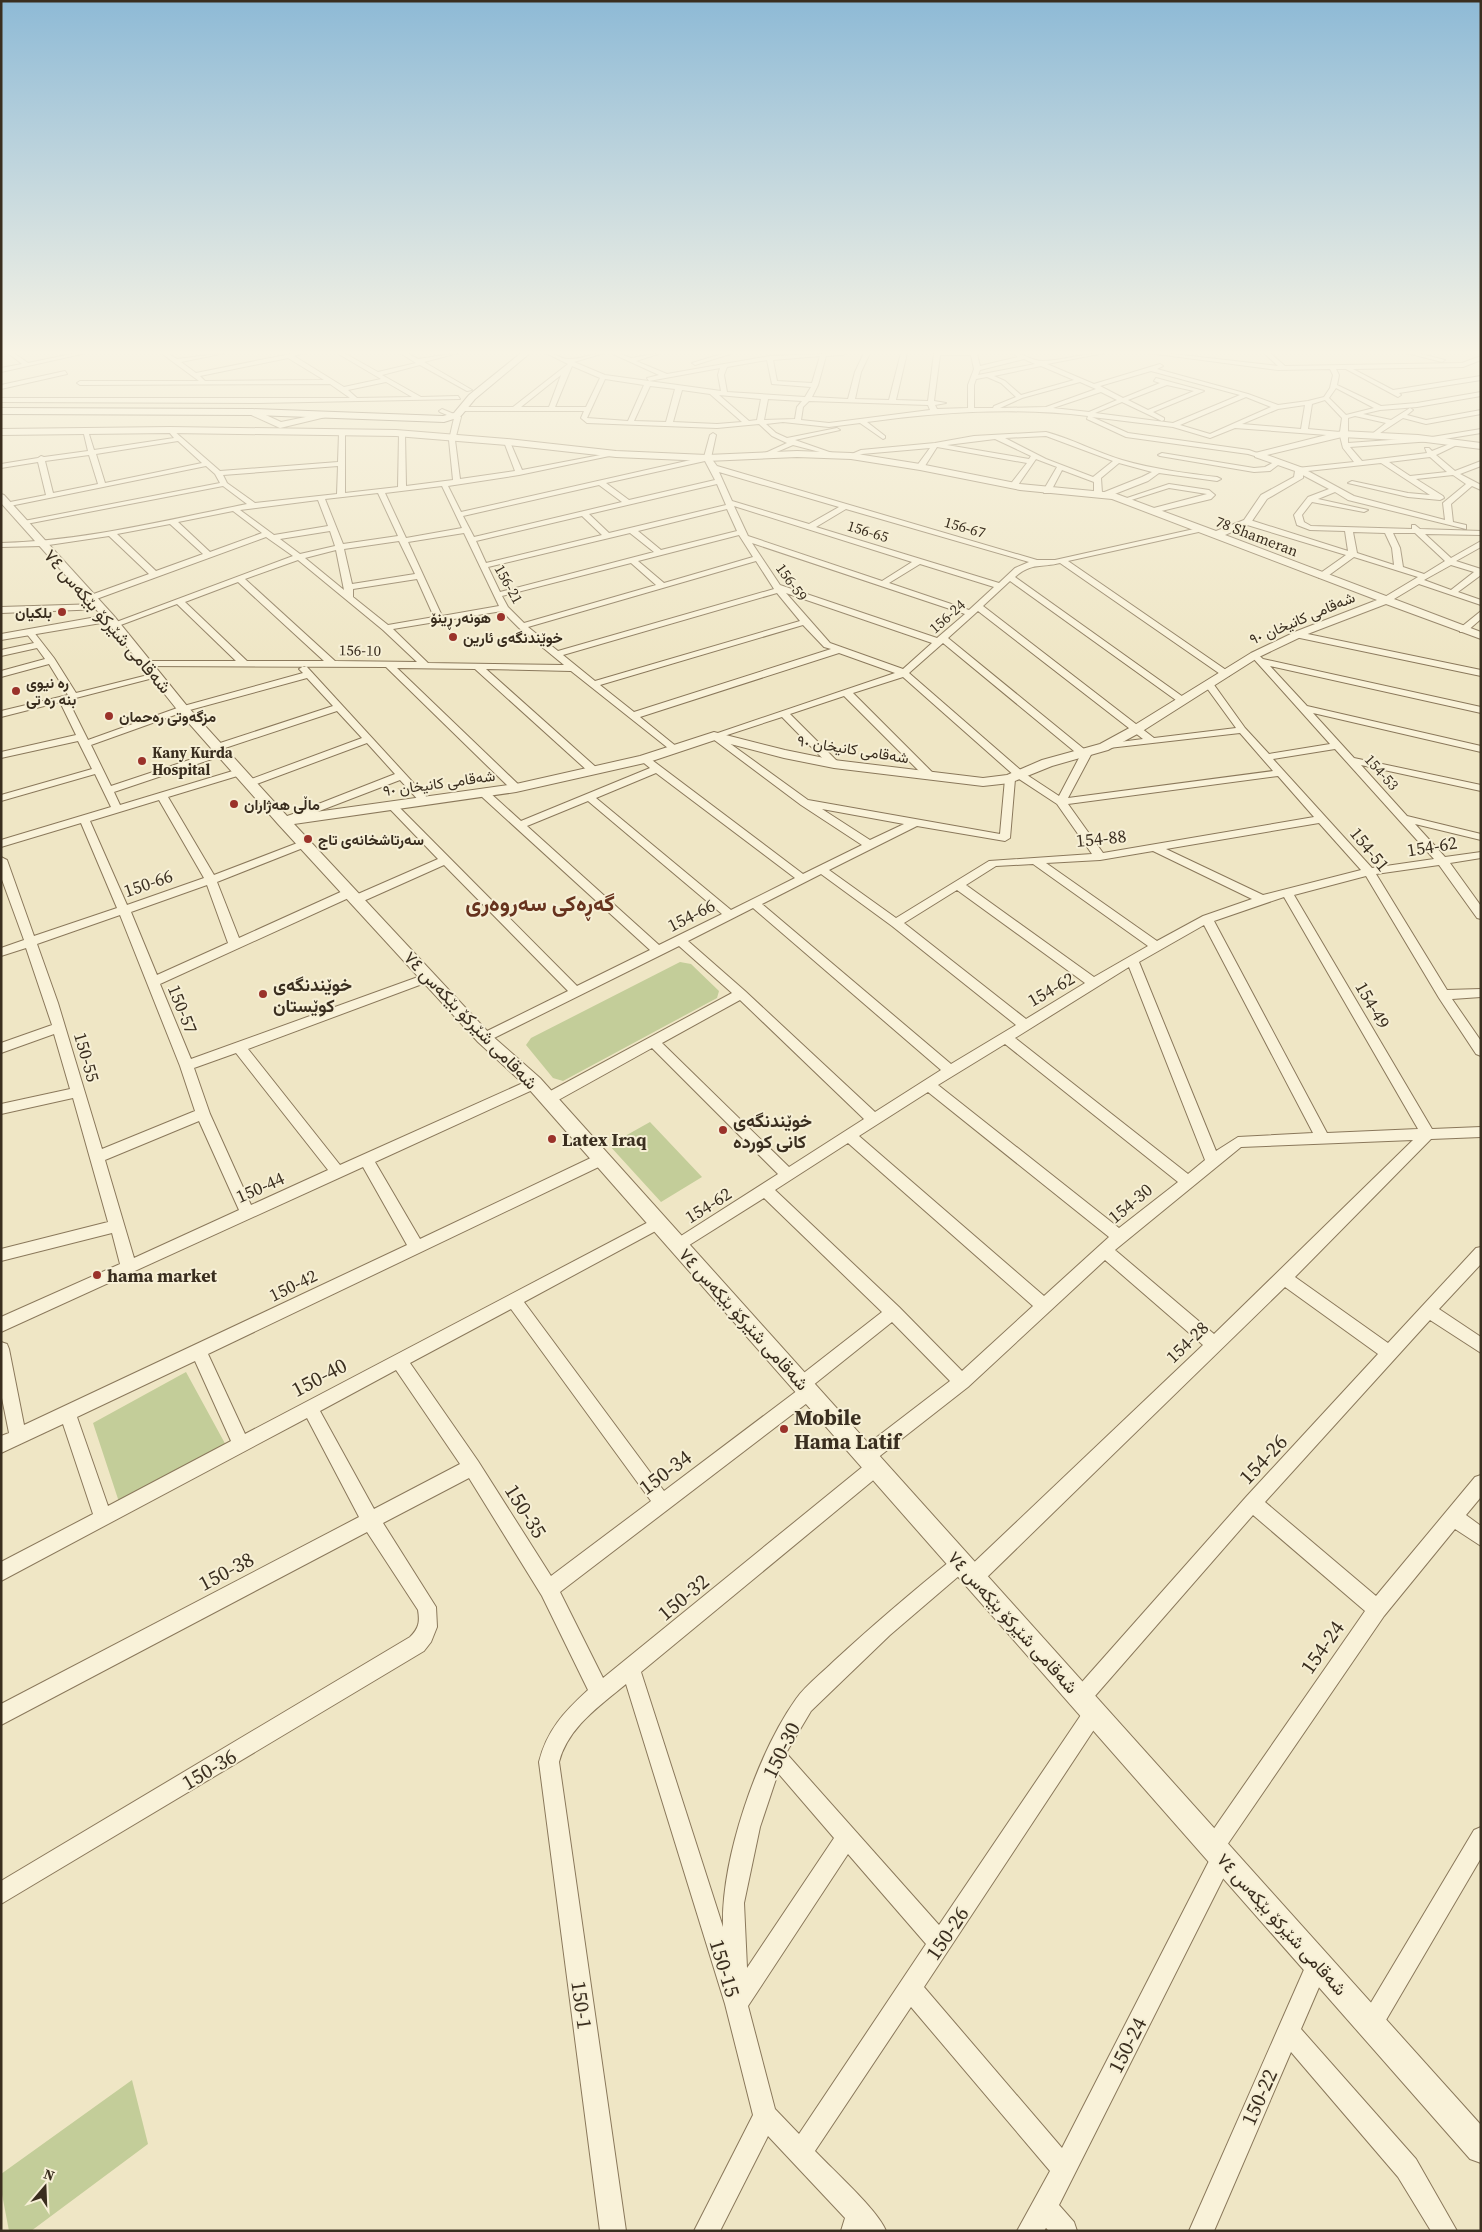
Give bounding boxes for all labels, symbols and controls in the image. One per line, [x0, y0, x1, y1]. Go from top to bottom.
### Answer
street label: 156-67 [942, 511, 988, 543]
street label: 78 Shameran [1213, 511, 1301, 561]
street label: 156-65 [845, 515, 891, 547]
street label: شەقامی شێرکۆ بێکەس ٧٤ [38, 543, 178, 699]
street label: 156-59 [771, 559, 813, 605]
street label: 156-21 [490, 560, 528, 608]
street label: شەقامی کانیخان ٩٠ [1246, 586, 1358, 650]
street label: 156-24 [924, 594, 970, 638]
place label: بلكيان [15, 602, 52, 623]
marker: بلكيان [56, 606, 68, 618]
place label: ھونەر ڕینۆ [431, 607, 491, 630]
marker: ھونەر ڕینۆ [495, 611, 507, 623]
place label: خوێندنگەی ئارین [463, 627, 563, 648]
marker: خوێندنگەی ئارین [447, 631, 459, 643]
street label: 156-10 [339, 639, 381, 661]
place label: ره نیوی بنه ره تی [26, 672, 76, 710]
marker: ره نیوی بنه ره تی [10, 685, 22, 697]
place label: مزگەوتی رەحمان [119, 706, 216, 727]
marker: مزگەوتی رەحمان [103, 710, 115, 722]
street label: شەقامی کانیخان ٩٠ [796, 730, 911, 768]
place label: Kany Kurda Hospital [152, 742, 234, 780]
street label: 154-53 [1360, 749, 1404, 795]
marker: Kany Kurda Hospital [136, 755, 148, 767]
street label: شەقامی کانیخان ٩٠ [382, 765, 497, 801]
place label: ماڵی هەژاران [244, 794, 320, 815]
marker: ماڵی هەژاران [228, 798, 240, 810]
street label: 154-51 [1344, 821, 1396, 877]
street label: 154-88 [1075, 823, 1127, 853]
place label: سەرتاشخانەی تاج [318, 829, 424, 850]
street label: 154-62 [1405, 830, 1459, 862]
marker: سەرتاشخانەی تاج [302, 833, 314, 845]
street label: 150-66 [120, 863, 176, 903]
district label: گەڕەکی سەروەری [465, 888, 615, 921]
street label: 154-66 [663, 892, 719, 938]
street label: شەقامی شێرکۆ بێکەس ٧٤ [398, 945, 544, 1095]
street label: 154-62 [1023, 966, 1079, 1012]
place label: خوێندنگەی کوێستان [273, 972, 352, 1018]
street label: 154-49 [1350, 977, 1396, 1033]
street label: 150-57 [162, 981, 204, 1037]
marker: خوێندنگەی کوێستان [257, 988, 269, 1000]
street label: 150-55 [68, 1029, 106, 1085]
place label: خوێندنگەی کانی کوردە [733, 1108, 812, 1154]
marker: خوێندنگەی کانی کوردە [717, 1124, 729, 1136]
place label: Latex Iraq [562, 1127, 647, 1152]
marker: Latex Iraq [546, 1133, 558, 1145]
street label: 150-44 [232, 1165, 288, 1209]
street label: 154-30 [1103, 1177, 1157, 1229]
street label: 154-62 [680, 1181, 736, 1229]
street label: شەقامی شێرکۆ بێکەس ٧٤ [673, 1242, 815, 1396]
place label: hama market [107, 1263, 218, 1288]
street label: 150-42 [265, 1263, 321, 1307]
marker: hama market [91, 1269, 103, 1281]
street label: 154-28 [1160, 1315, 1214, 1369]
street label: 150-40 [286, 1350, 352, 1404]
place label: Mobile Hama Latif [794, 1403, 903, 1456]
marker: Mobile Hama Latif [778, 1423, 790, 1435]
street label: 154-26 [1232, 1428, 1294, 1490]
street label: 150-34 [633, 1442, 698, 1501]
street label: 150-35 [498, 1478, 554, 1544]
street label: 150-38 [193, 1544, 259, 1598]
street label: شەقامی شێرکۆ بێکەس ٧٤ [942, 1545, 1084, 1699]
street label: 150-32 [651, 1567, 715, 1627]
street label: 154-24 [1293, 1614, 1351, 1680]
street label: 150-30 [755, 1717, 807, 1783]
street label: 150-36 [176, 1741, 242, 1797]
street label: شەقامی شێرکۆ بێکەس ٧٤ [1211, 1847, 1353, 2001]
street label: 150-26 [918, 1900, 976, 1966]
street label: 150-15 [702, 1936, 748, 2000]
street label: 150-1 [564, 1979, 600, 2031]
street label: 150-24 [1101, 2012, 1154, 2078]
street label: 150-22 [1234, 2064, 1284, 2130]
north arrow [20, 2162, 70, 2212]
text: N [41, 2164, 57, 2186]

